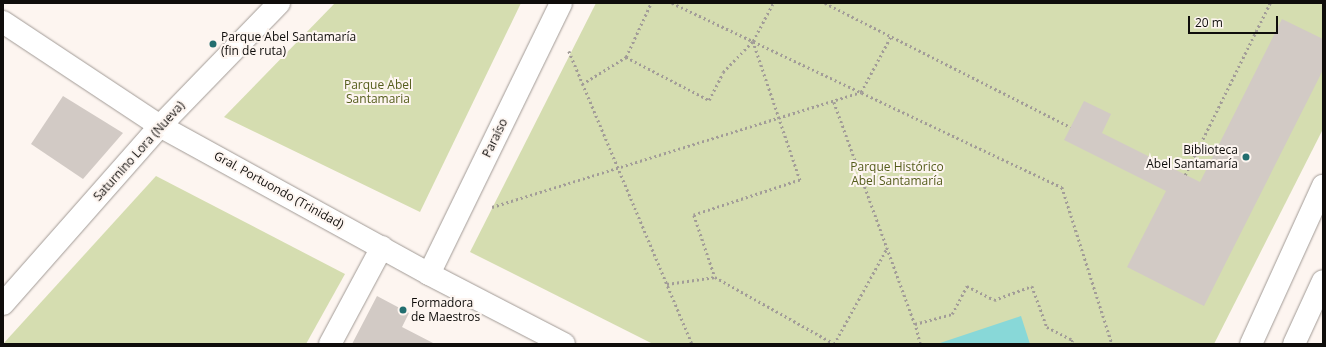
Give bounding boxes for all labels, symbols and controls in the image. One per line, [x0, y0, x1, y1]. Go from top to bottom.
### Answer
scale bar [1190, 8, 1280, 34]
text: 20 m [1195, 14, 1223, 31]
place label: Parque Abel Santamaría (fin de ruta) [221, 30, 356, 58]
marker: Parque Abel Santamaría (fin de ruta) [208, 39, 218, 49]
park label: Parque Abel Santamaria [344, 78, 412, 106]
street label: Saturnino Lora (Nueva) [91, 98, 187, 204]
street label: Paraíso [479, 116, 511, 160]
place label: Biblioteca Abel Santamaría [1146, 143, 1238, 171]
street label: Gral. Portuondo (Trinidad) [212, 148, 346, 232]
marker: Biblioteca Abel Santamaría [1241, 152, 1251, 162]
park label: Parque Histórico Abel Santamaría [850, 160, 944, 188]
place label: Formadora de Maestros [411, 296, 480, 324]
marker: Formadora de Maestros [398, 305, 408, 315]

